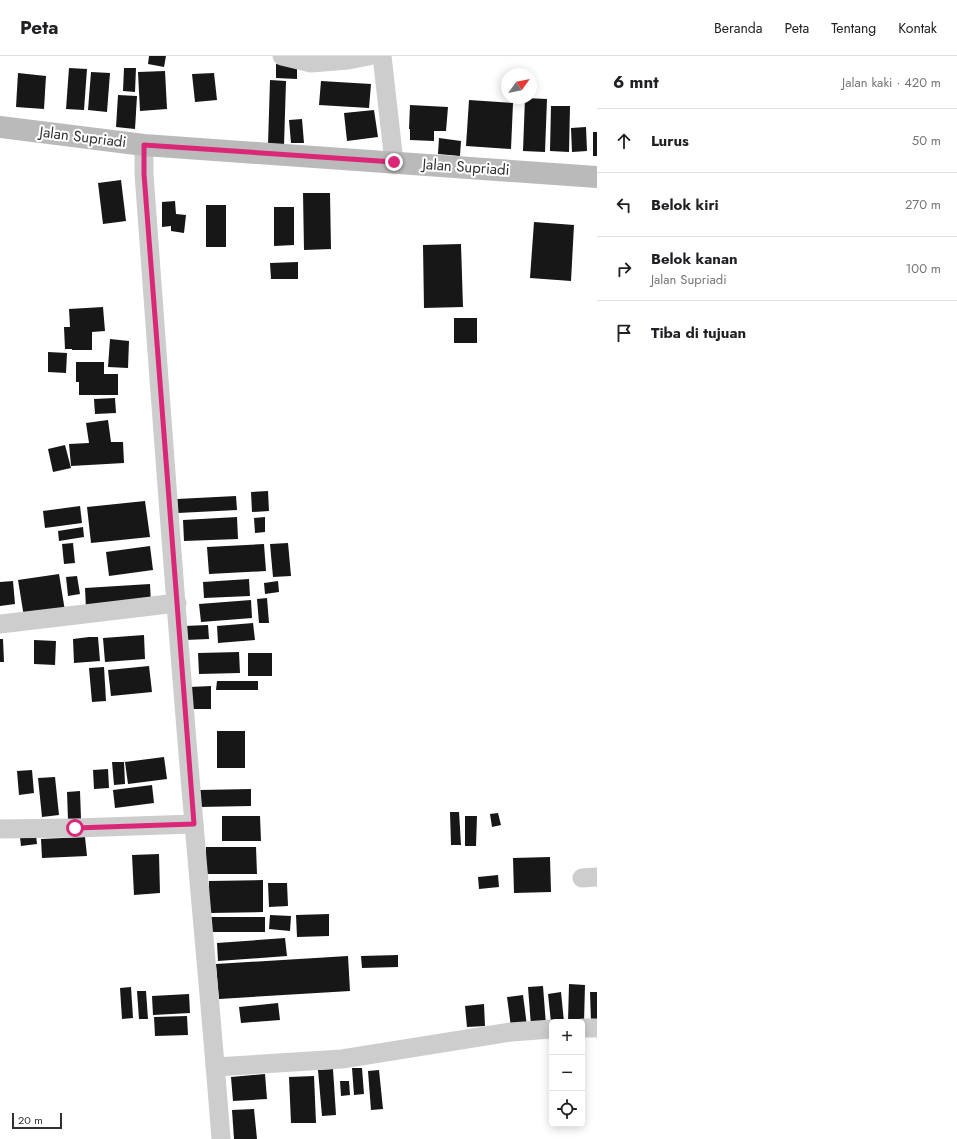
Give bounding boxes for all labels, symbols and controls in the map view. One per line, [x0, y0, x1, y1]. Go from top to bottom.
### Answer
text: Peta [20, 14, 58, 41]
text: Beranda [714, 18, 763, 38]
text: Peta [785, 18, 809, 38]
text: Tentang [831, 18, 876, 38]
text: Kontak [898, 18, 937, 38]
north arrow [501, 68, 537, 104]
text: 6 mnt [613, 70, 659, 94]
text: Jalan kaki · 420 m [842, 73, 941, 92]
street label: Jalan Supriadi [36, 121, 128, 153]
icon: ahead [613, 130, 635, 152]
text: Lurus [651, 130, 689, 152]
text: 50 m [912, 131, 941, 150]
route end [385, 153, 403, 171]
street label: Jalan Supriadi [420, 153, 510, 181]
icon: left [613, 194, 635, 216]
text: Belok kiri [651, 194, 719, 216]
text: 270 m [905, 195, 941, 214]
text: Belok kanan [651, 248, 738, 270]
icon: right [613, 258, 635, 280]
text: 100 m [906, 259, 941, 278]
text: Jalan Supriadi [651, 270, 727, 289]
icon: arrive [613, 322, 635, 344]
text: Tiba di tujuan [651, 322, 746, 344]
route start [66, 819, 84, 837]
map controls [549, 1019, 585, 1127]
button: + [549, 1019, 585, 1055]
button: − [549, 1055, 585, 1091]
button: locate [549, 1091, 585, 1127]
scale bar [12, 1111, 62, 1130]
text: 20 m [18, 1112, 43, 1128]

